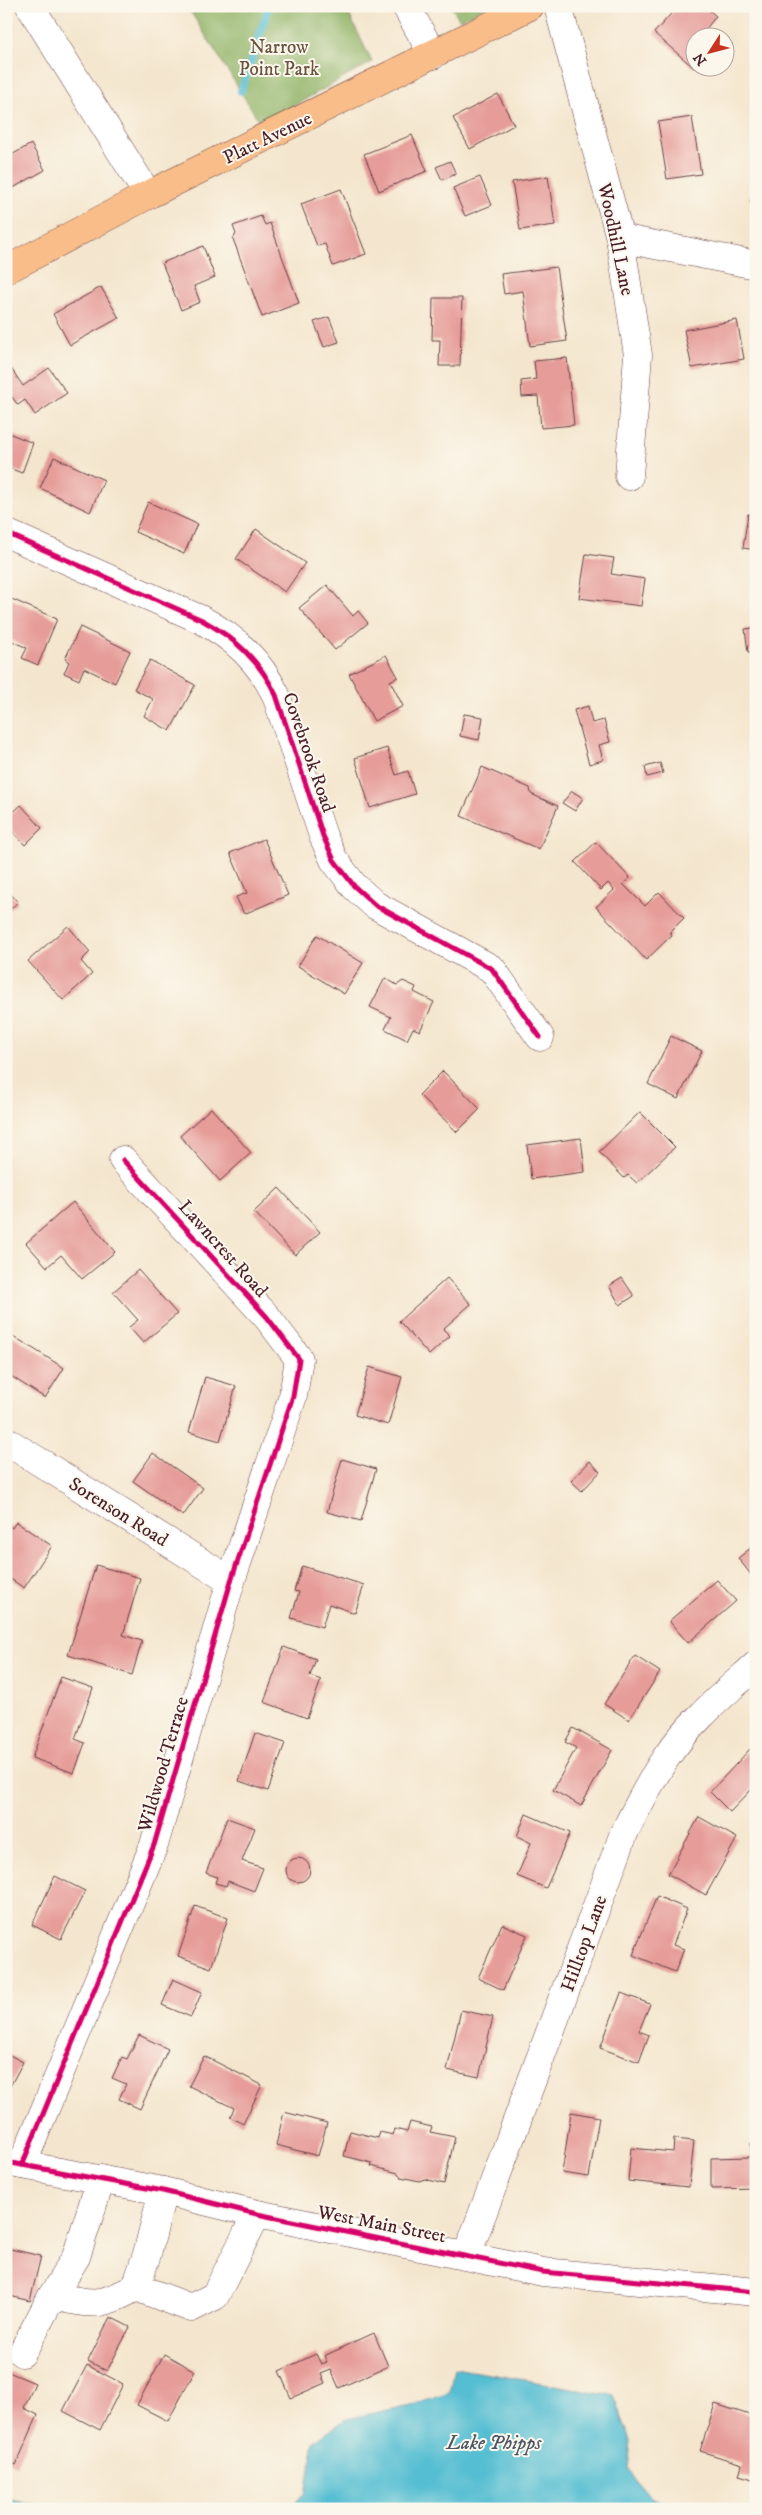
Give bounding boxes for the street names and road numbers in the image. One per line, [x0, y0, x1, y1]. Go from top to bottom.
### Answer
street label: Platt Avenue [220, 107, 316, 170]
street label: Woodhill Lane [592, 180, 639, 298]
street label: Covebrook Road [277, 690, 340, 816]
street label: Lawncrest Road [173, 1196, 273, 1303]
street label: Sorenson Road [64, 1473, 173, 1552]
street label: Wildwood Terrace [133, 1694, 194, 1836]
street label: Hilltop Lane [556, 1892, 612, 1995]
street label: West Main Street [315, 2201, 448, 2248]

